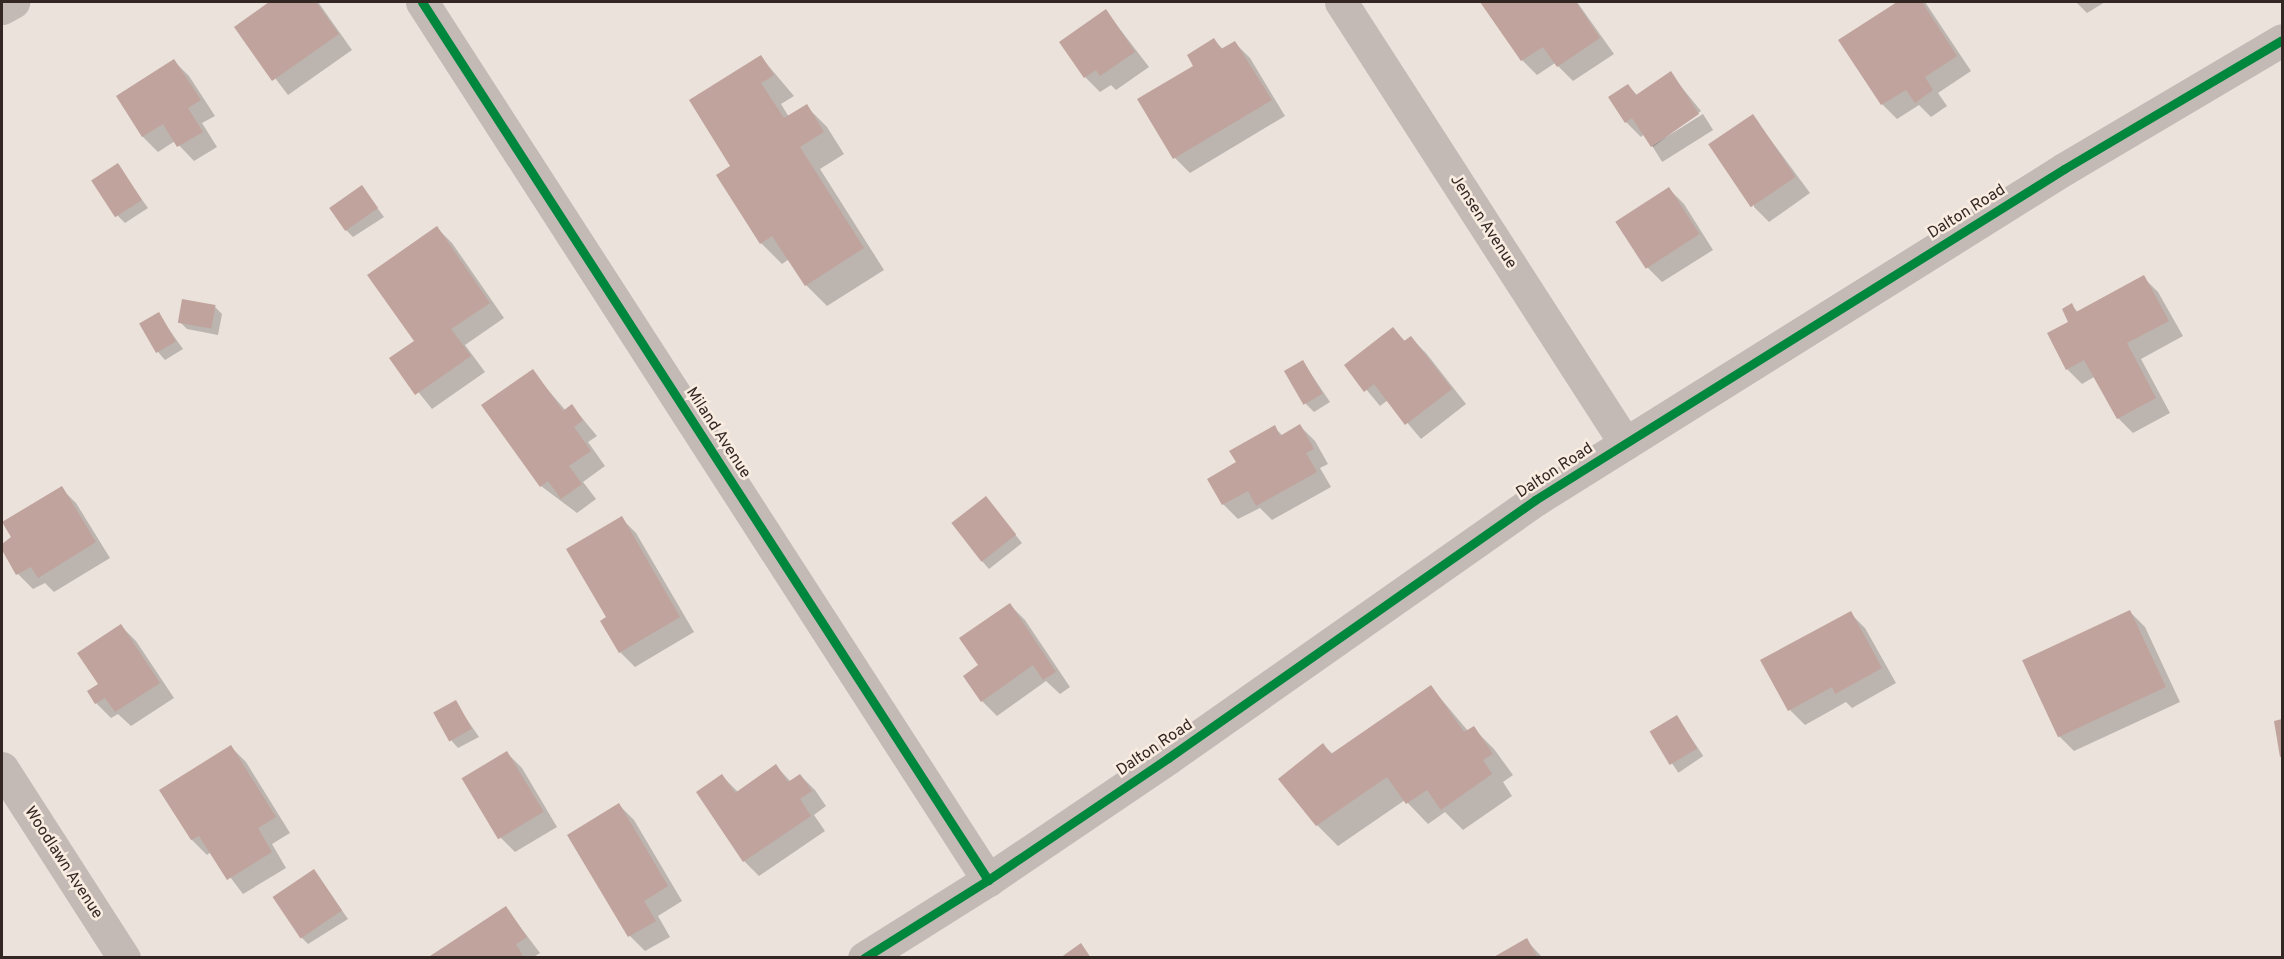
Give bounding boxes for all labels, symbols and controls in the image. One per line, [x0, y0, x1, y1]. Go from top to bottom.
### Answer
street label: Jensen Avenue [1445, 171, 1521, 273]
street label: Dalton Road [1925, 181, 2009, 243]
street label: Miland Avenue [681, 384, 755, 482]
street label: Dalton Road [1513, 439, 1597, 503]
street label: Dalton Road [1113, 715, 1197, 781]
street label: Woodlawn Avenue [19, 803, 107, 923]

